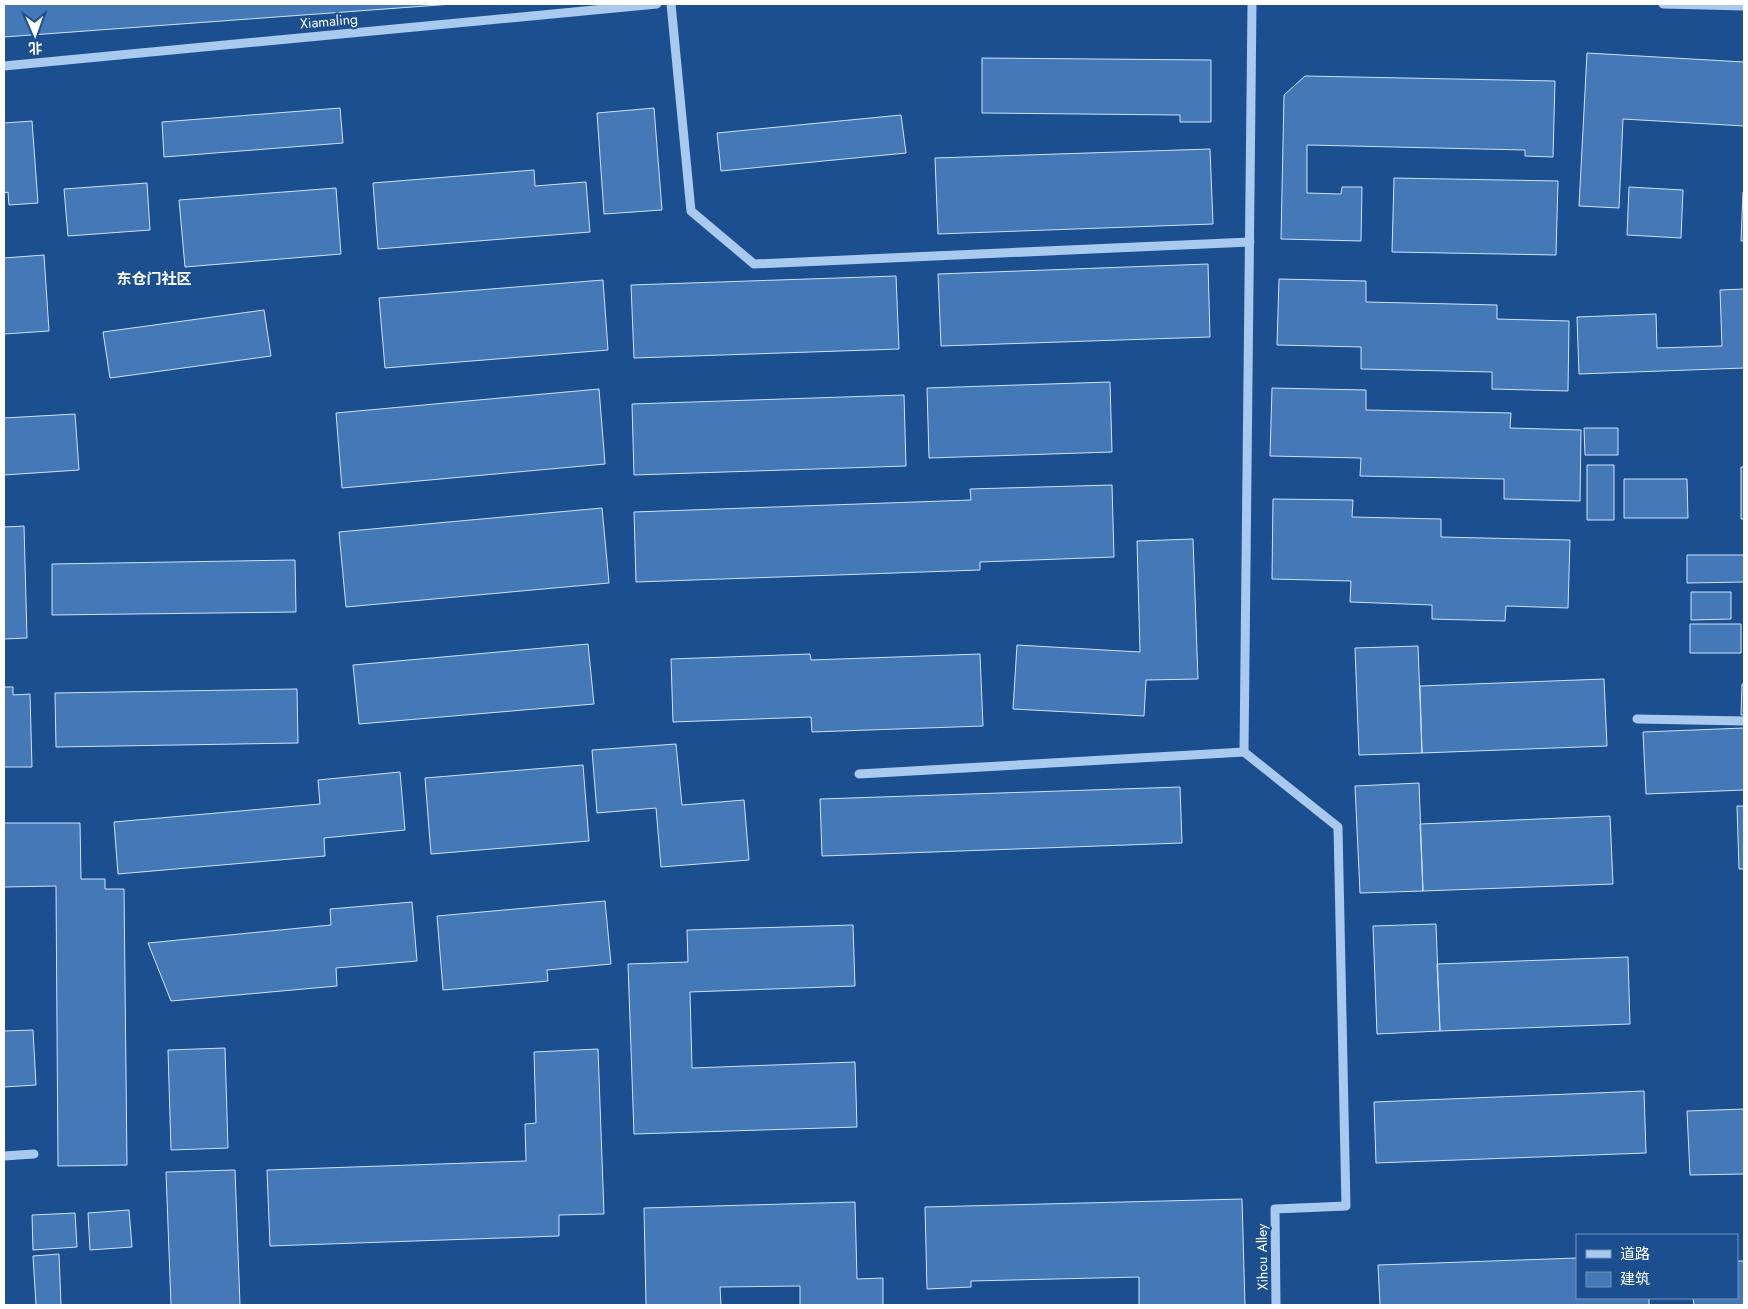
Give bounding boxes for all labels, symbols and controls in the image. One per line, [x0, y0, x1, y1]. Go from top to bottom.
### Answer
street label: Xiamaling [299, 9, 359, 33]
north arrow [10, 10, 60, 60]
text: 北 [28, 38, 43, 58]
district label: 东仓门社区 [116, 268, 192, 290]
street label: Xihou Alley [1251, 1223, 1273, 1291]
legend [1576, 1234, 1738, 1299]
text: 道路 [1620, 1243, 1650, 1265]
text: 建筑 [1620, 1268, 1650, 1290]

